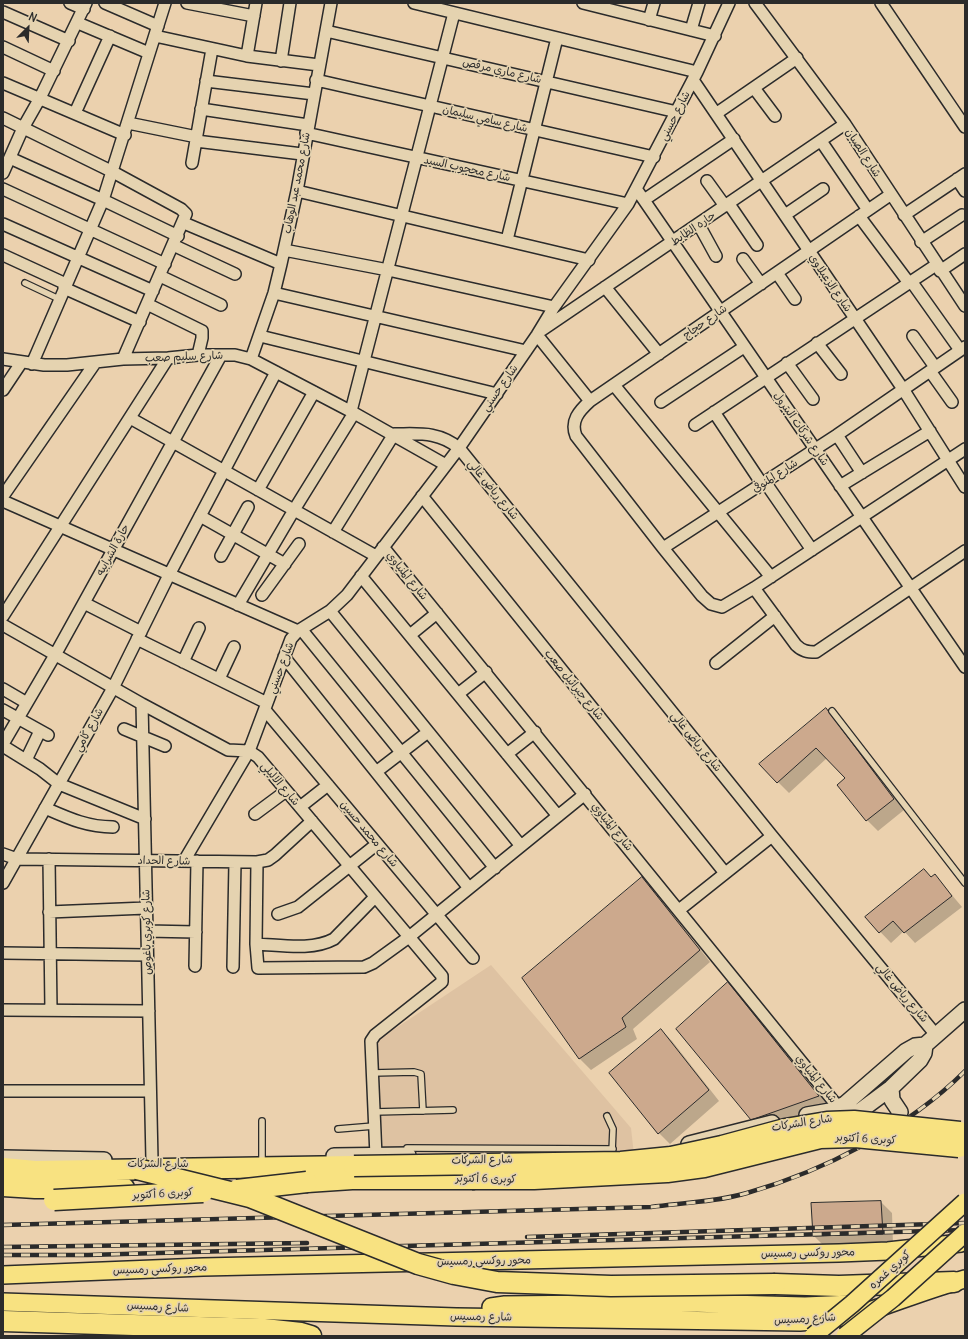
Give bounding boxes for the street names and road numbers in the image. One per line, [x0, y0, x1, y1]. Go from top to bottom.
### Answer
street label: شارع ماري مرقص [461, 56, 543, 86]
street label: شارع حسني [657, 89, 693, 143]
street label: شارع سامي سليمان [441, 103, 529, 135]
street label: شارع الصبان [842, 126, 884, 180]
street label: شارع محمد عبد الوهاب [281, 131, 313, 235]
street label: شارع محجوب السيد [422, 153, 512, 185]
street label: حاره الظابط [668, 209, 718, 249]
street label: شارع الزعبلاوي [806, 251, 854, 315]
street label: شارع حجاج [680, 302, 730, 342]
street label: شارع سليم صعب [145, 349, 223, 365]
street label: شارع حسني [479, 362, 521, 414]
street label: شارع شركات البترول [771, 389, 831, 469]
street label: شارع المنوفي [750, 456, 800, 496]
street label: شارع رياض غالي [465, 457, 521, 523]
street label: حارة الشرابيه [93, 522, 133, 578]
street label: شارع المنياوي [384, 549, 430, 603]
street label: شارع حسني [265, 640, 297, 696]
street label: شارع جبرائيل صعب [541, 647, 607, 723]
street label: شارع كامي [72, 706, 106, 754]
street label: شارع رياض غالي [668, 709, 724, 775]
street label: شارع الاليلي [258, 759, 302, 809]
street label: شارع محمد حسين [337, 798, 401, 870]
street label: شارع المنياوي [589, 800, 635, 854]
street label: شارع الحداد [137, 854, 191, 868]
street label: شارع كوبري باغوص [140, 889, 154, 975]
street label: شارع رياض غالي [873, 961, 931, 1025]
street label: شارع المنياوي [793, 1052, 839, 1106]
street label: شارع الشركات [771, 1112, 833, 1134]
street label: كوبرى 6 أكتوبر [835, 1131, 897, 1147]
street label: شارع الشركات [451, 1153, 513, 1167]
street label: شارع الشركات [127, 1157, 189, 1171]
street label: كوبرى 6 أكتوبر [455, 1172, 517, 1186]
street label: كوبرى 6 أكتوبر [132, 1186, 194, 1202]
street label: محور روكسى رمسيس [761, 1246, 855, 1260]
street label: كوبري غمره [866, 1248, 914, 1292]
street label: محور روكسى رمسيس [437, 1254, 531, 1268]
street label: محور روكسى رمسيس [113, 1261, 207, 1277]
street label: شارع رمسيس [127, 1299, 189, 1315]
street label: شارع رمسيس [450, 1310, 512, 1324]
street label: شارع رمسيس [774, 1311, 836, 1327]

